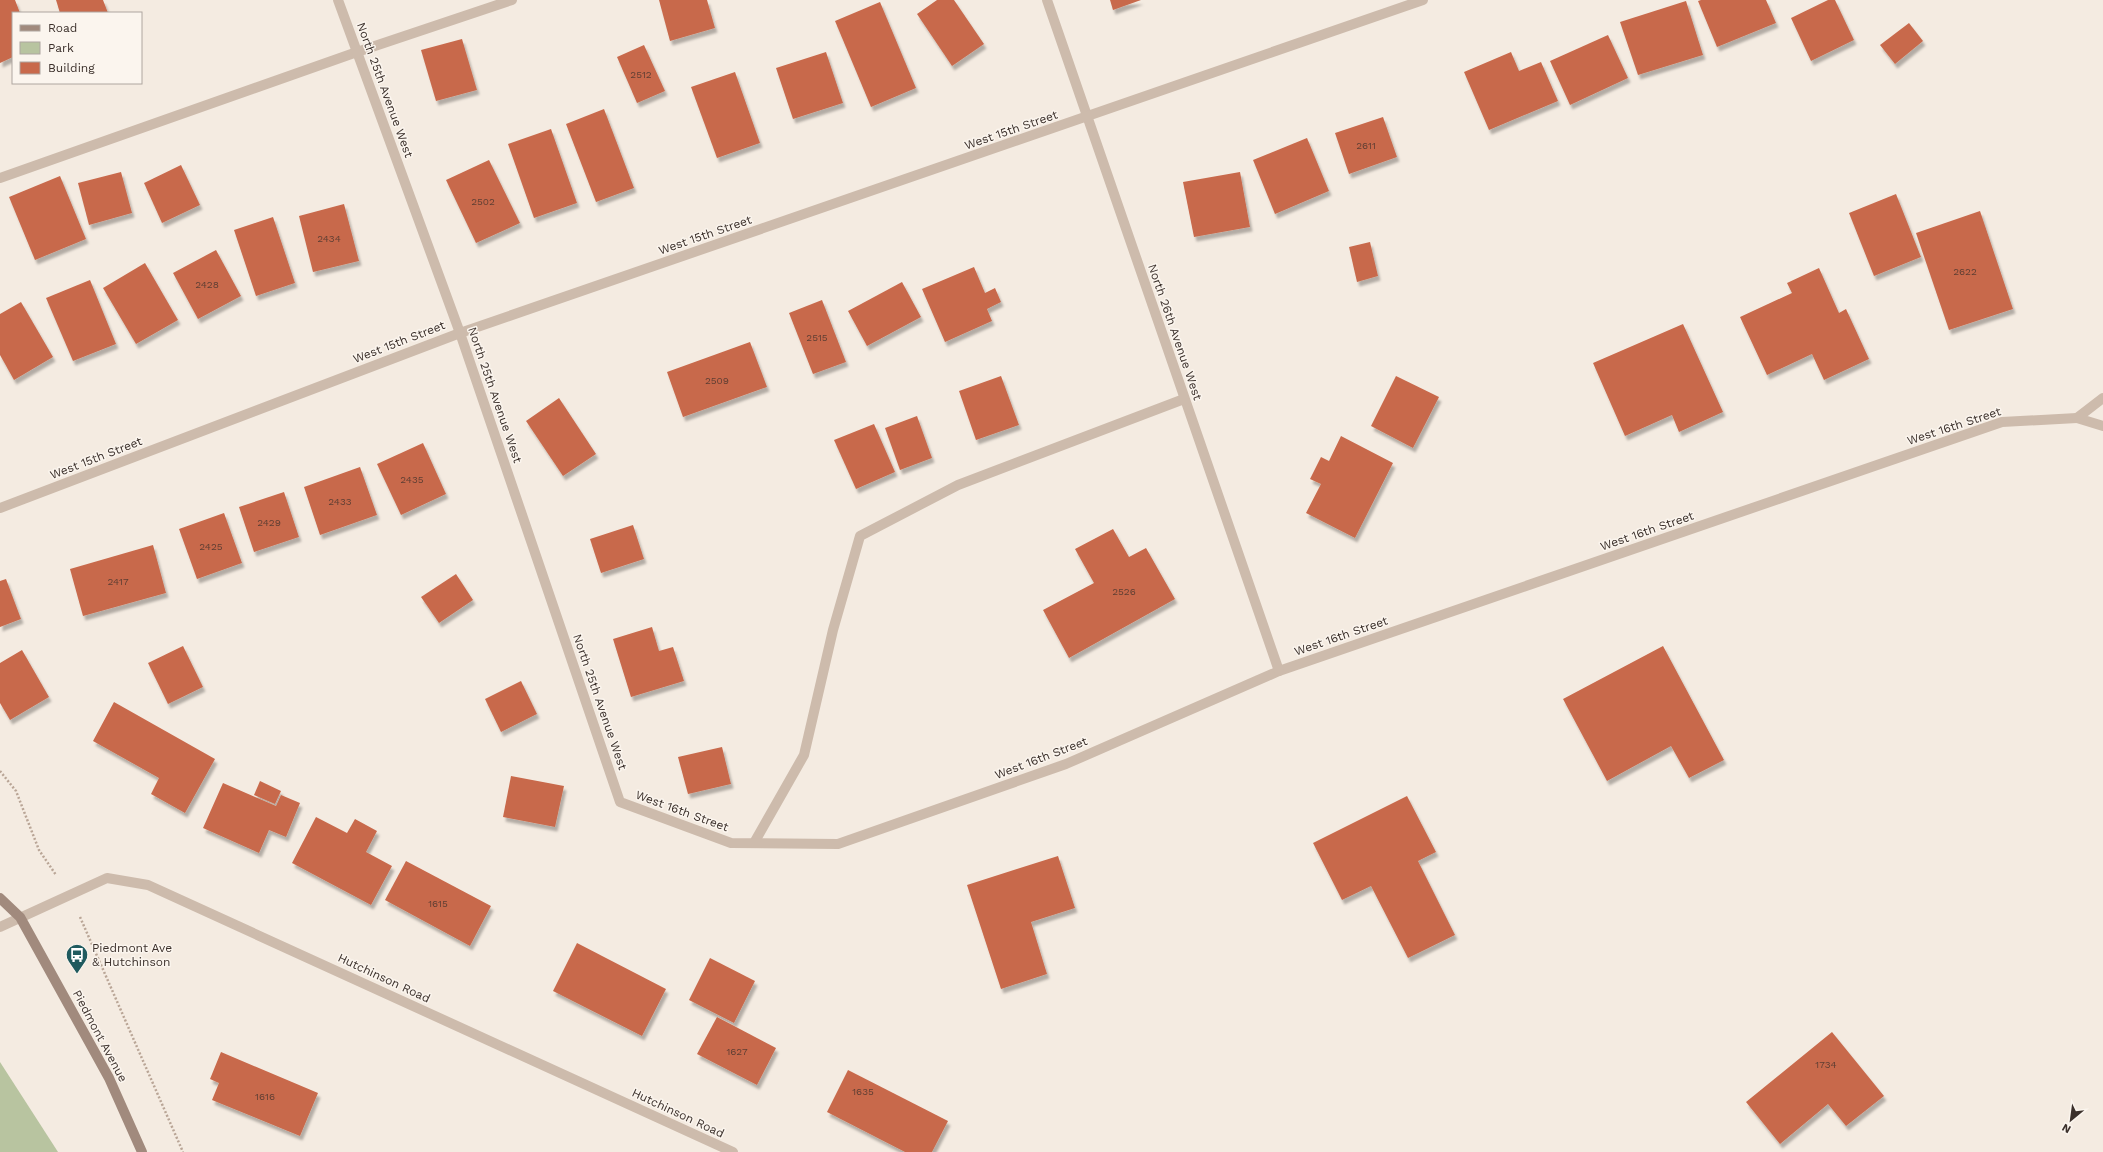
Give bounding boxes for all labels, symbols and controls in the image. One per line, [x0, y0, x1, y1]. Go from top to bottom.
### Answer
legend [12, 12, 142, 84]
text: Road [48, 21, 77, 35]
street label: North 25th Avenue West [354, 21, 416, 159]
text: Park [48, 41, 74, 55]
text: Building [48, 61, 95, 75]
house number: 2512 [630, 69, 652, 80]
street label: West 15th Street [963, 107, 1059, 153]
house number: 2611 [1356, 140, 1376, 151]
house number: 2502 [471, 196, 495, 207]
street label: West 15th Street [657, 212, 753, 258]
house number: 2434 [317, 233, 341, 244]
street label: North 26th Avenue West [1145, 262, 1205, 402]
house number: 2622 [1953, 266, 1977, 277]
house number: 2428 [195, 279, 219, 290]
street label: West 15th Street [351, 318, 447, 366]
street label: North 25th Avenue West [465, 325, 525, 465]
house number: 2515 [806, 332, 828, 343]
house number: 2509 [705, 375, 729, 386]
street label: West 16th Street [1905, 404, 2003, 448]
street label: West 15th Street [48, 434, 144, 482]
house number: 2435 [400, 474, 424, 485]
house number: 2433 [328, 496, 352, 507]
street label: West 16th Street [1598, 508, 1696, 554]
house number: 2429 [257, 517, 281, 528]
house number: 2425 [199, 541, 223, 552]
house number: 2417 [108, 576, 129, 587]
house number: 2526 [1112, 586, 1136, 597]
street label: West 16th Street [1292, 613, 1390, 659]
street label: North 25th Avenue West [570, 632, 630, 772]
street label: West 16th Street [993, 734, 1089, 782]
street label: West 16th Street [634, 788, 730, 834]
house number: 1615 [428, 898, 448, 909]
place label: Piedmont Ave & Hutchinson [92, 941, 172, 969]
bus stop icon: Piedmont Ave & Hutchinson [64, 942, 90, 975]
street label: Hutchinson Road [336, 950, 432, 1006]
street label: Piedmont Avenue [70, 988, 130, 1084]
house number: 1627 [726, 1046, 748, 1057]
house number: 1734 [1815, 1059, 1837, 1070]
street label: Hutchinson Road [630, 1085, 726, 1141]
house number: 1635 [852, 1086, 874, 1097]
house number: 1616 [255, 1091, 275, 1102]
north arrow [2051, 1100, 2091, 1140]
text: N [2060, 1121, 2073, 1136]

